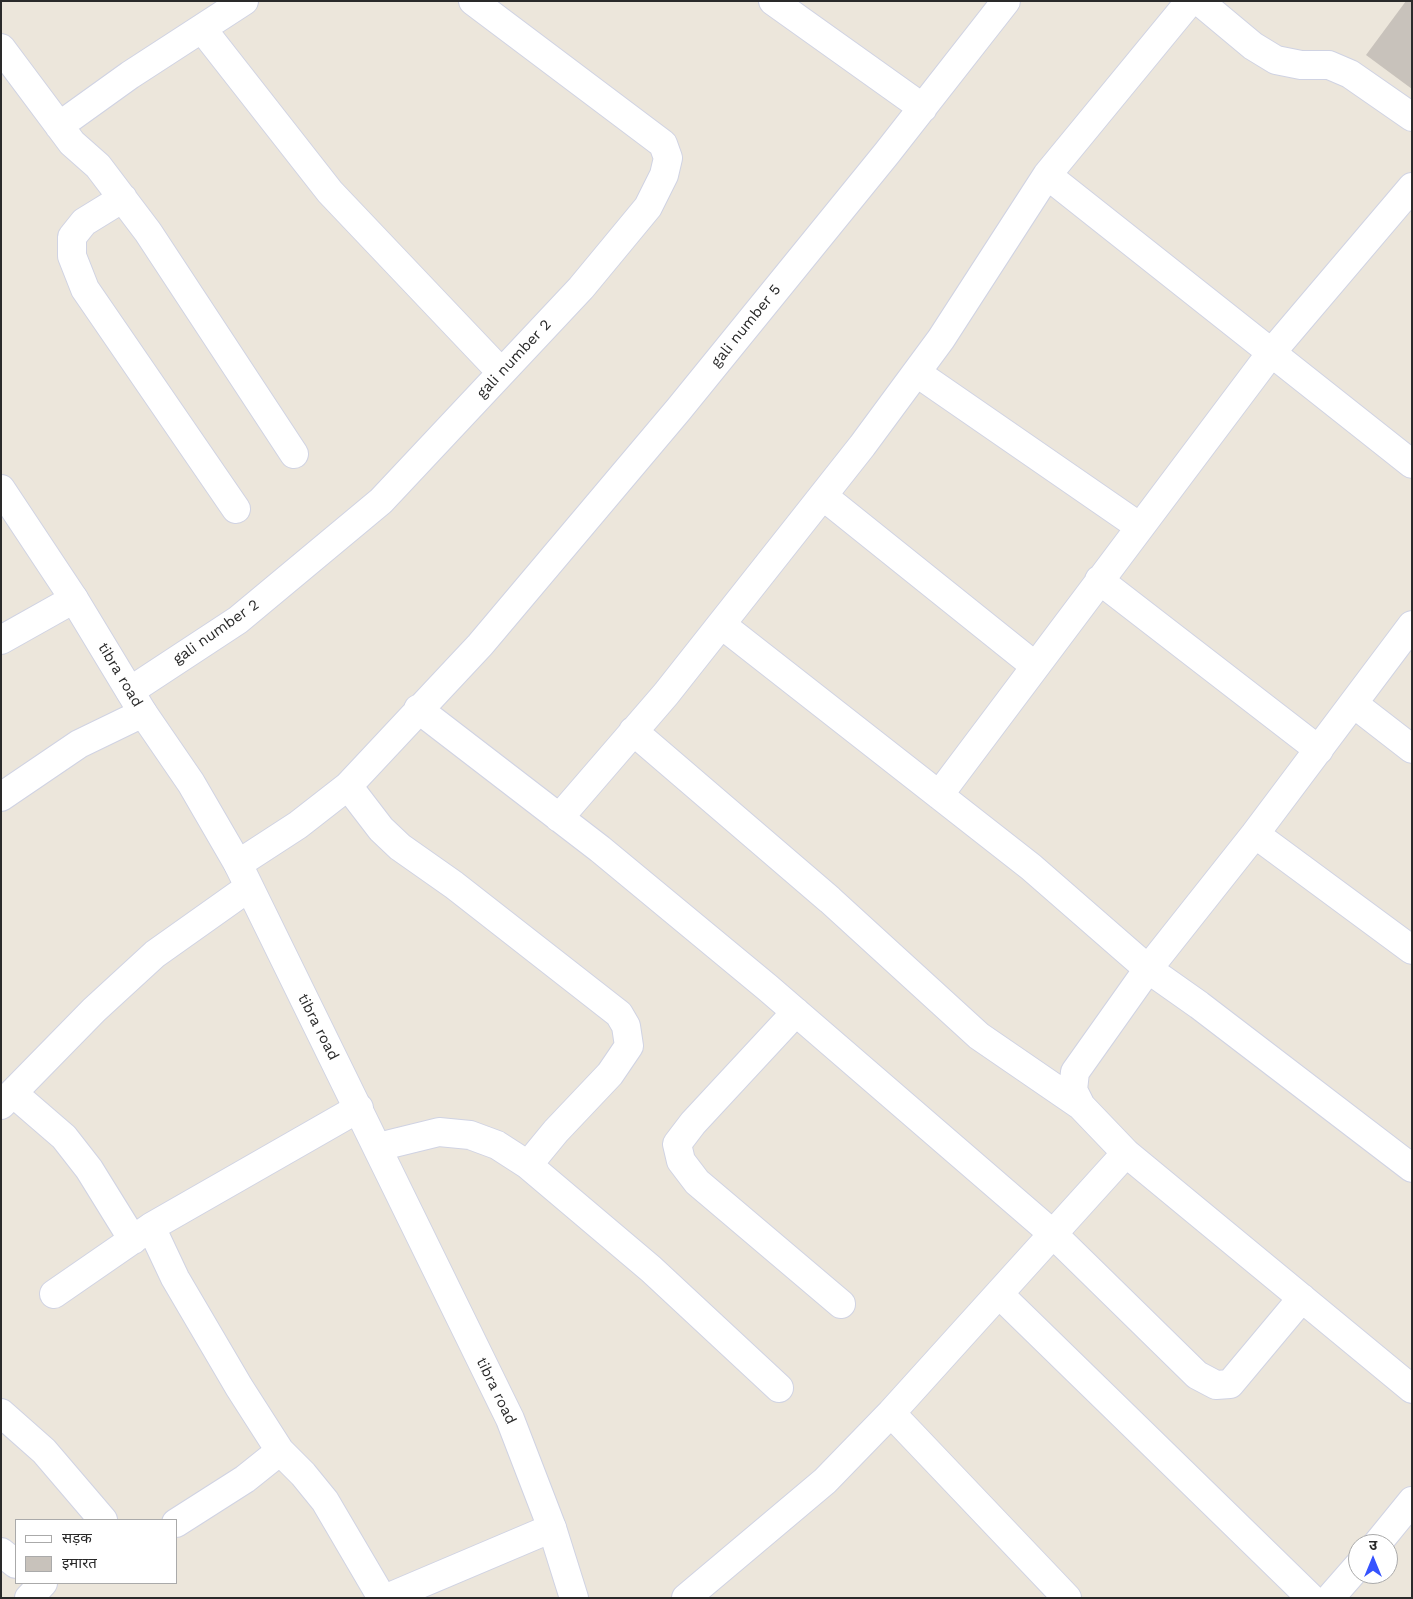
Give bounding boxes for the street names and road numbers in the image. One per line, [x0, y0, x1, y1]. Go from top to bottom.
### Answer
street label: gali number 5 [707, 281, 785, 371]
street label: gali number 2 [473, 316, 555, 402]
street label: gali number 2 [169, 596, 263, 668]
street label: tibra road [94, 640, 146, 710]
street label: tibra road [294, 991, 342, 1063]
street label: tibra road [472, 1355, 520, 1427]

